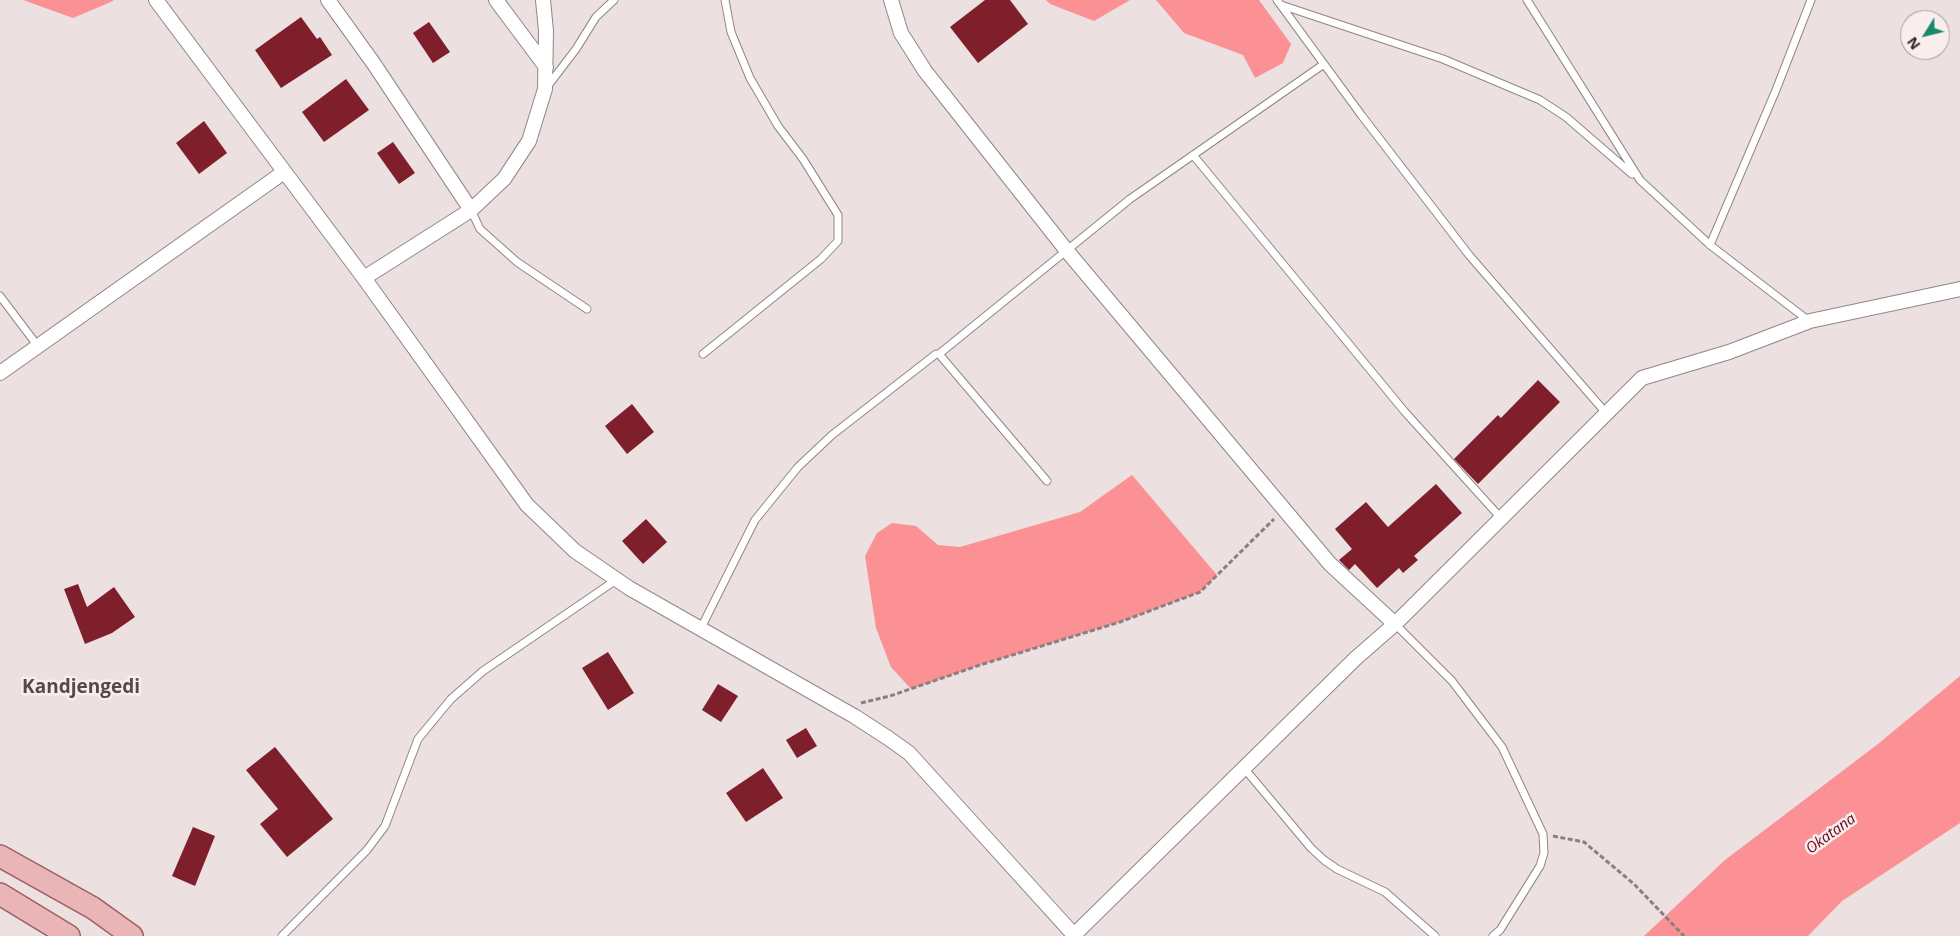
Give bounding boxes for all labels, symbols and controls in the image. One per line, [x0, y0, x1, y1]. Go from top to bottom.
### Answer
north arrow [1900, 10, 1950, 60]
text: N [1902, 33, 1924, 54]
district label: Kandjengedi [22, 677, 140, 699]
water label: Okatana [1803, 810, 1859, 858]

